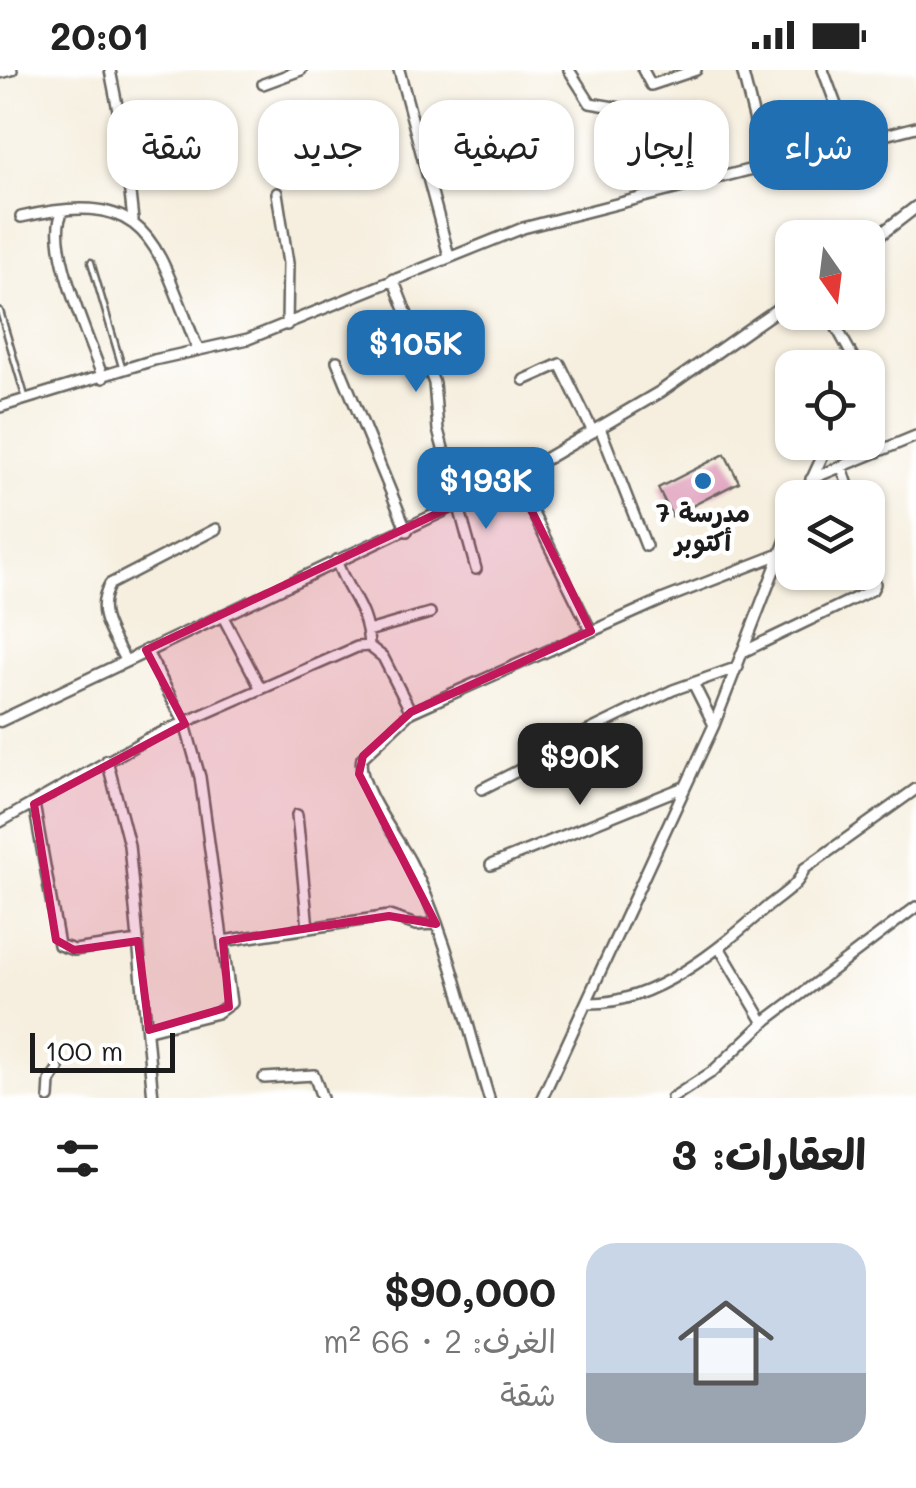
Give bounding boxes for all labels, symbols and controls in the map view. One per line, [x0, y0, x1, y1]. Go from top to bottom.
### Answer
text: 20:01 [50, 10, 149, 60]
chip: شقة [107, 100, 238, 190]
chip: جديد [258, 100, 399, 190]
chip: تصفية [419, 100, 574, 190]
chip: إيجار [594, 100, 729, 190]
chip: شراء [749, 100, 888, 190]
north arrow [775, 220, 885, 330]
map controls [775, 220, 885, 590]
pin: $105K [346, 310, 486, 395]
text: $105K [369, 321, 463, 363]
button: locate [775, 350, 885, 460]
pin: $193K [416, 447, 556, 532]
text: $193K [439, 458, 533, 500]
marker: مدرسة 7 أكتوبر [692, 470, 714, 492]
button: layers [775, 480, 885, 590]
place label: مدرسة 7 أكتوبر [656, 496, 750, 559]
pin: $90K [521, 723, 639, 808]
text: $90K [540, 734, 620, 776]
scale bar [30, 1028, 175, 1073]
text: 100 m [45, 1032, 123, 1068]
text: العقارات: 3 [672, 1126, 866, 1181]
icon: filters [50, 1131, 105, 1186]
text: $90,000 [384, 1263, 556, 1318]
icon: home [666, 1283, 786, 1403]
text: الغرف: 2 · 66 m² [323, 1319, 556, 1361]
text: شقة [500, 1372, 556, 1414]

